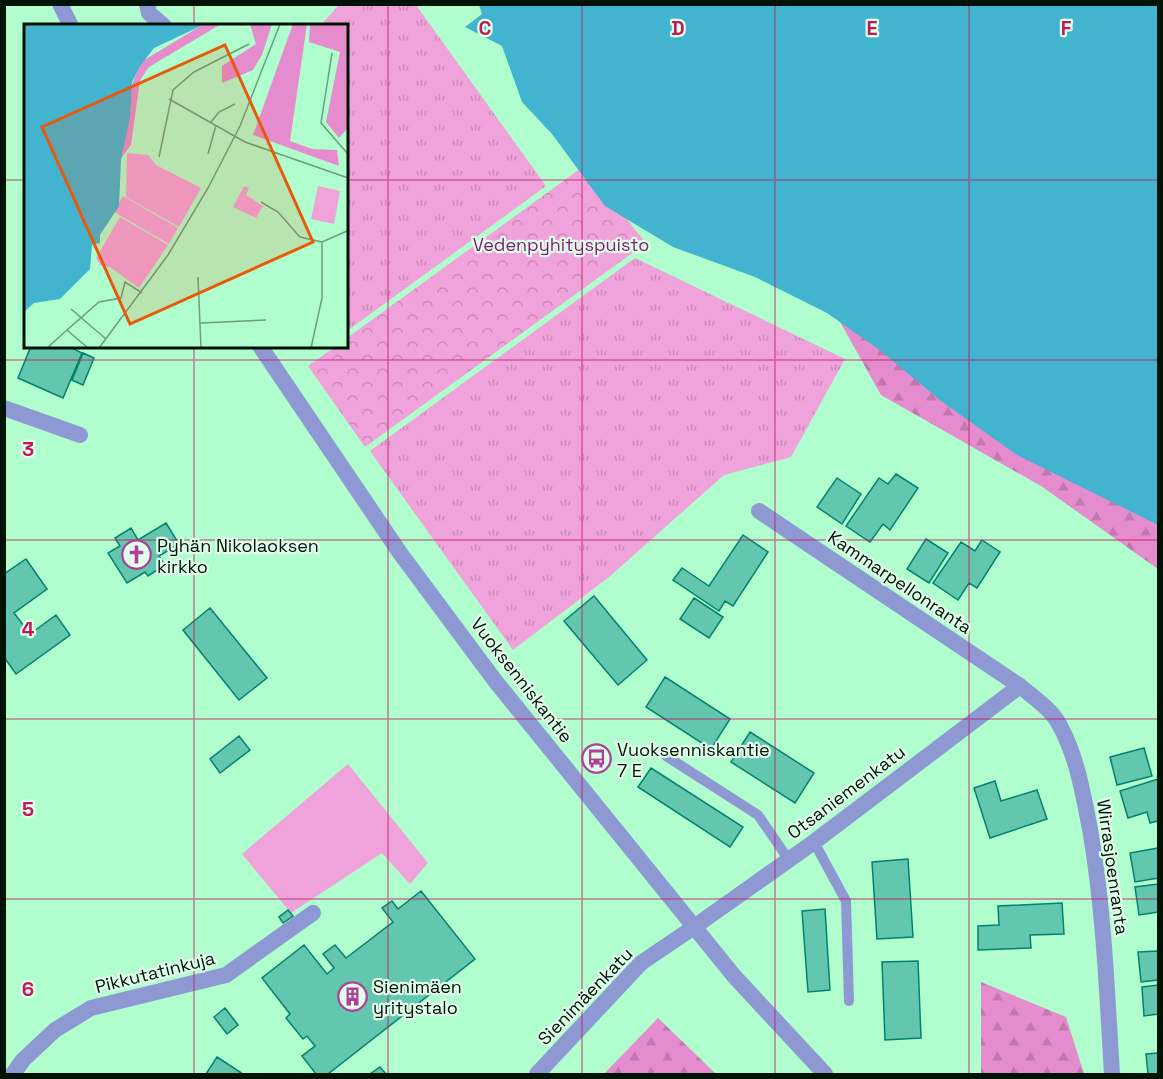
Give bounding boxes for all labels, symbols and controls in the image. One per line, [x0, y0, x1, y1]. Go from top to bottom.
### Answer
text: C [479, 15, 492, 41]
text: D [671, 15, 685, 41]
text: E [866, 15, 878, 41]
text: F [1061, 15, 1072, 41]
inset map [24, 24, 348, 348]
park label: Vedenpyhityspuisto [473, 233, 649, 256]
text: 3 [22, 436, 34, 462]
street label: Kammarpellonranta [824, 525, 976, 639]
place label: Pyhän Nikolaoksen kirkko [157, 534, 319, 578]
church icon: Pyhän Nikolaoksen kirkko [120, 539, 152, 571]
street label: Vuoksenniskantie [466, 613, 578, 747]
text: 4 [22, 616, 35, 642]
place label: Vuoksenniskantie 7 E [617, 738, 770, 782]
street label: Otsaniemenkatu [782, 740, 910, 844]
bus stop icon: Vuoksenniskantie 7 E [580, 743, 612, 775]
text: 5 [22, 796, 34, 822]
street label: Wirrasjoenranta [1092, 798, 1134, 936]
street label: Sienimäenkatu [532, 942, 638, 1050]
street label: Pikkutatinkuja [93, 946, 217, 998]
place label: Sienimäen yritystalo [373, 975, 462, 1019]
text: 6 [22, 976, 34, 1002]
building icon: Sienimäen yritystalo [336, 980, 368, 1012]

